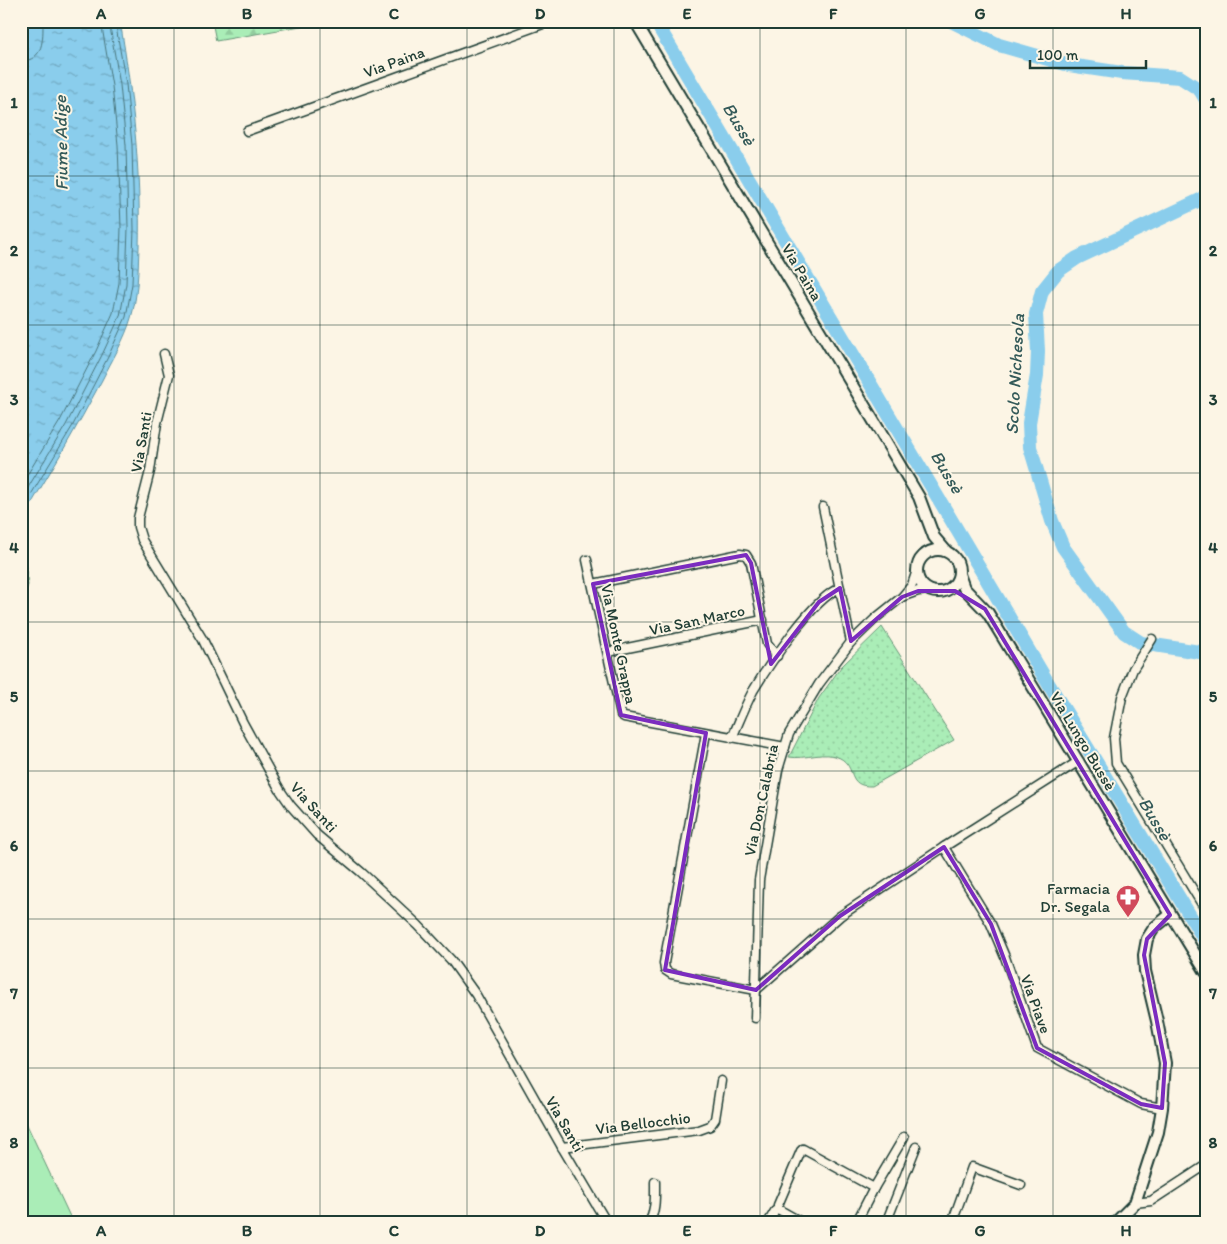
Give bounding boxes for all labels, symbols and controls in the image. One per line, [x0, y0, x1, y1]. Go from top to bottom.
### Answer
text: A [95, 4, 107, 23]
text: B [242, 4, 253, 23]
text: C [389, 4, 400, 23]
text: D [535, 4, 546, 23]
text: E [683, 4, 692, 23]
text: F [829, 4, 838, 23]
text: G [974, 4, 986, 23]
text: H [1120, 4, 1132, 23]
scale bar [1030, 38, 1146, 70]
street label: Via Paina [361, 42, 427, 82]
text: 100 m [1037, 46, 1079, 64]
text: 1 [10, 93, 18, 112]
text: 1 [1209, 93, 1217, 112]
water label: Fiume Adige [49, 94, 73, 191]
water label: Bussè [718, 99, 761, 151]
street label: Via Paina [778, 240, 827, 304]
text: 2 [10, 241, 19, 260]
text: 2 [1209, 241, 1218, 260]
water label: Scolo Nichesola [1001, 312, 1029, 435]
text: 3 [10, 390, 19, 409]
text: 3 [1209, 390, 1218, 409]
street label: Via Santi [126, 410, 156, 474]
water label: Bussè [926, 447, 969, 499]
text: 4 [9, 538, 19, 557]
text: 4 [1208, 538, 1218, 557]
street label: Via Monte Grappa [597, 582, 641, 706]
street label: Via San Marco [647, 601, 747, 639]
text: 5 [10, 687, 19, 706]
text: 5 [1209, 687, 1218, 706]
street label: Via Lungo Bussè [1046, 688, 1120, 794]
street label: Via Don Calabria [740, 742, 782, 858]
street label: Via Santi [286, 778, 342, 836]
water label: Bussè [1134, 794, 1177, 846]
text: 6 [10, 836, 19, 855]
text: 6 [1209, 836, 1218, 855]
place label: Farmacia Dr. Segala [1040, 879, 1111, 916]
pharmacy icon: Farmacia Dr. Segala [1115, 884, 1141, 918]
street label: Via Piave [1017, 972, 1055, 1036]
text: 7 [9, 984, 18, 1003]
text: 7 [1208, 984, 1217, 1003]
street label: Via Santi [541, 1093, 589, 1155]
street label: Via Bellocchio [594, 1108, 692, 1138]
text: 8 [10, 1133, 19, 1152]
text: 8 [1209, 1133, 1218, 1152]
text: A [95, 1221, 107, 1240]
text: B [242, 1221, 253, 1240]
text: C [389, 1221, 400, 1240]
text: D [535, 1221, 546, 1240]
text: E [683, 1221, 692, 1240]
text: F [829, 1221, 838, 1240]
text: G [974, 1221, 986, 1240]
text: H [1120, 1221, 1132, 1240]

